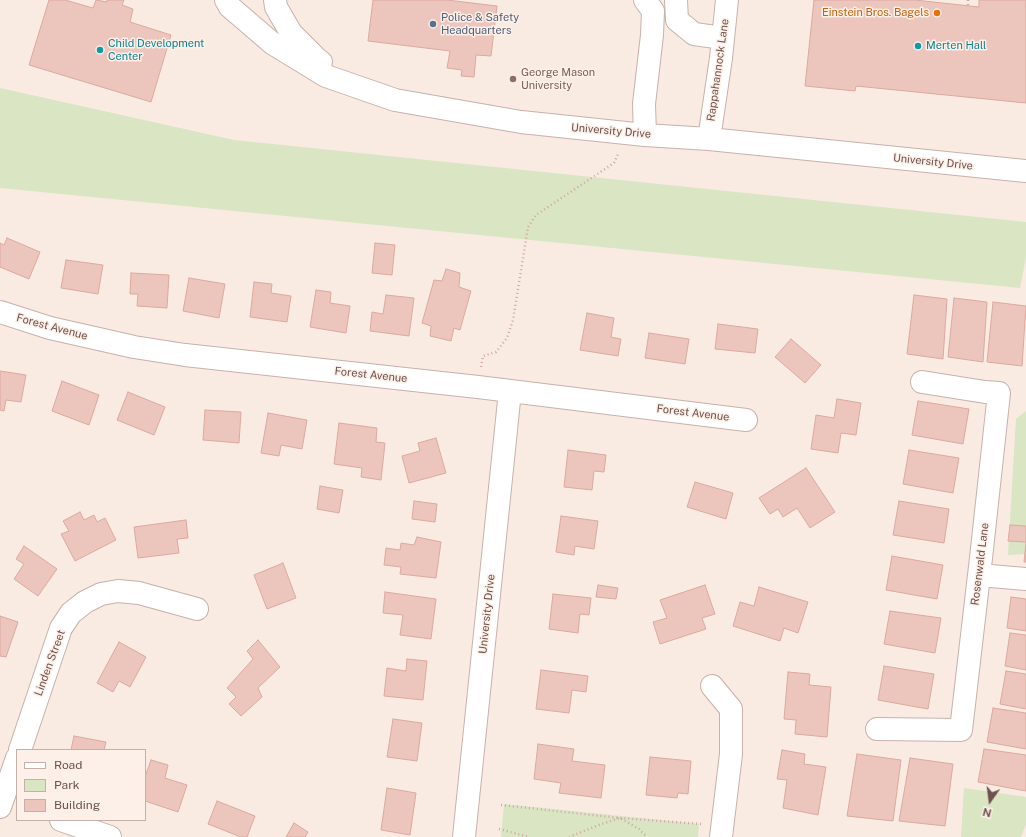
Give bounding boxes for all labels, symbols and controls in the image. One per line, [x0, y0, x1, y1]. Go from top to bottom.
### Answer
place label: Einstein Bros. Bagels [822, 6, 929, 20]
marker: Einstein Bros. Bagels [932, 8, 942, 18]
place label: Police & Safety Headquarters [441, 11, 519, 37]
street label: Rappahannock Lane [704, 18, 732, 122]
marker: Police & Safety Headquarters [428, 19, 438, 29]
place label: Child Development Center [108, 37, 204, 63]
place label: Merten Hall [926, 39, 986, 53]
marker: Merten Hall [913, 41, 923, 51]
marker: Child Development Center [95, 45, 105, 55]
place label: George Mason University [521, 66, 595, 92]
marker: George Mason University [508, 74, 518, 84]
street label: University Drive [570, 121, 652, 141]
street label: University Drive [892, 151, 974, 173]
street label: Forest Avenue [15, 311, 89, 343]
street label: Forest Avenue [334, 365, 408, 385]
street label: Forest Avenue [656, 402, 730, 424]
street label: Rosenwald Lane [968, 522, 992, 606]
street label: University Drive [476, 573, 498, 655]
street label: Linden Street [32, 628, 68, 698]
legend [16, 749, 146, 821]
text: Road [54, 758, 82, 772]
text: Park [54, 778, 80, 792]
north arrow [970, 781, 1010, 821]
text: Building [54, 798, 100, 812]
text: N [981, 806, 993, 820]

